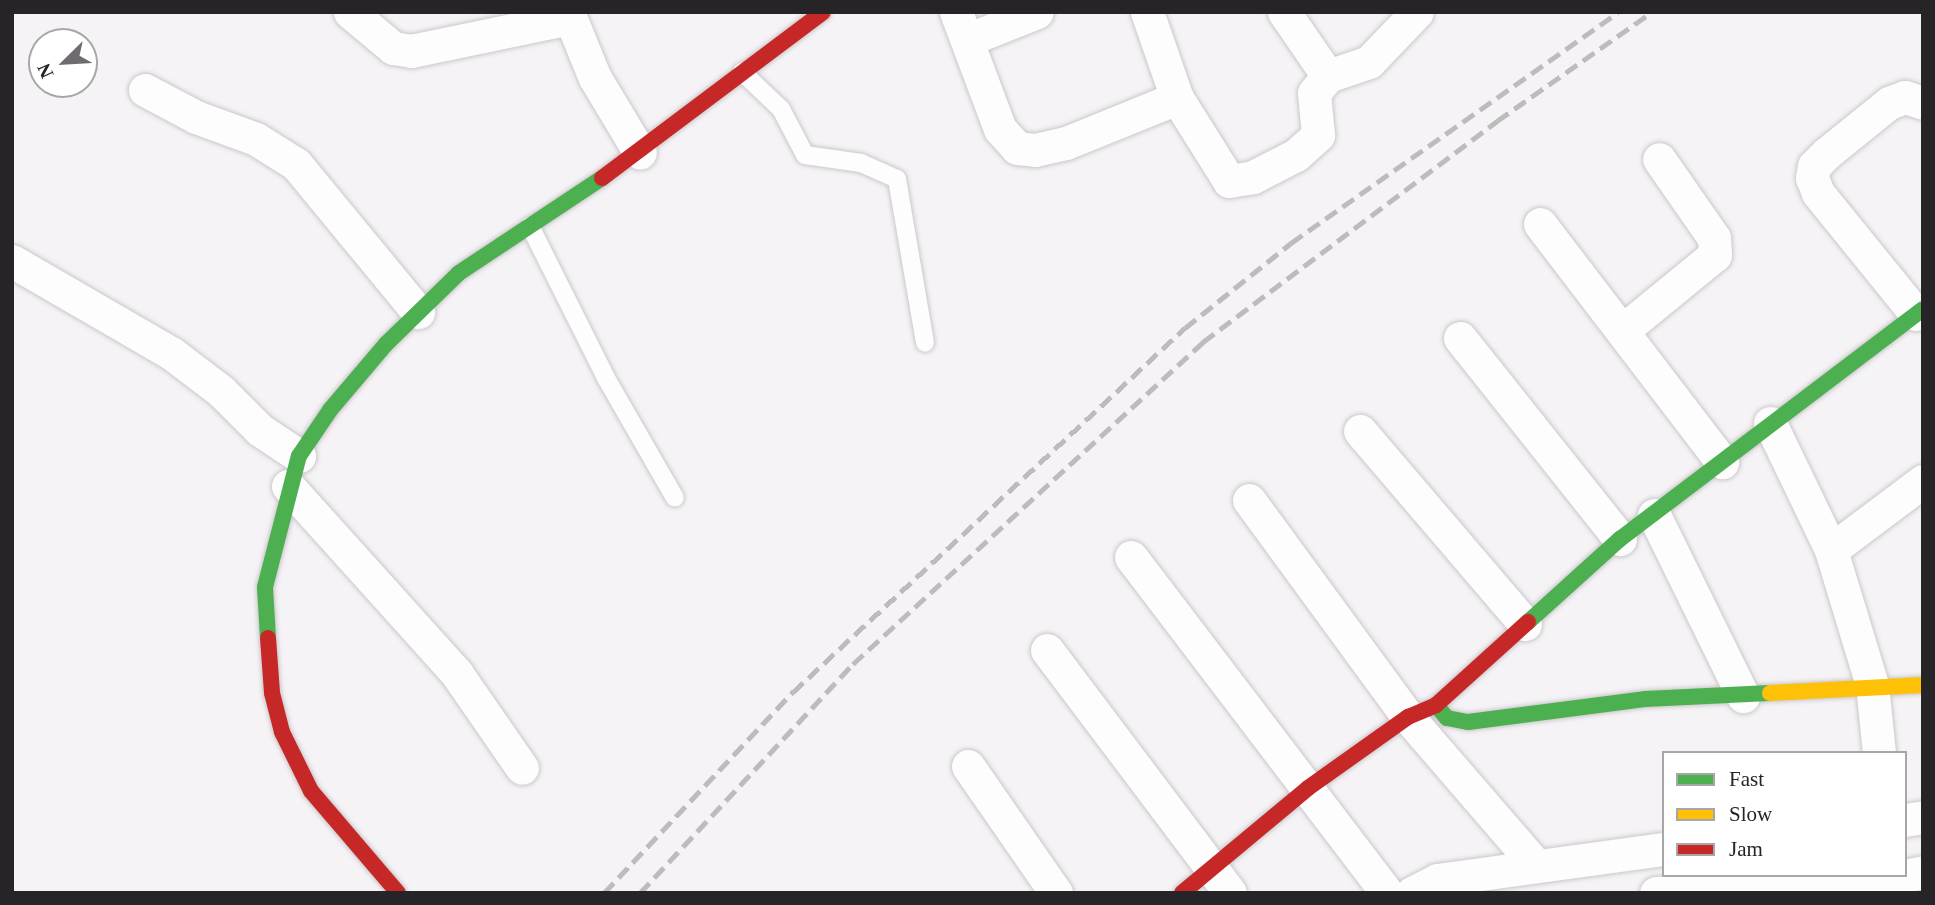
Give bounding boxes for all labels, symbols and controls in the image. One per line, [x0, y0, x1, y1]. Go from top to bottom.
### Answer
north arrow [28, 28, 98, 98]
text: N [33, 60, 58, 81]
legend [1662, 751, 1907, 877]
text: Fast [1729, 767, 1764, 791]
text: Slow [1729, 802, 1772, 826]
text: Jam [1729, 837, 1763, 861]

